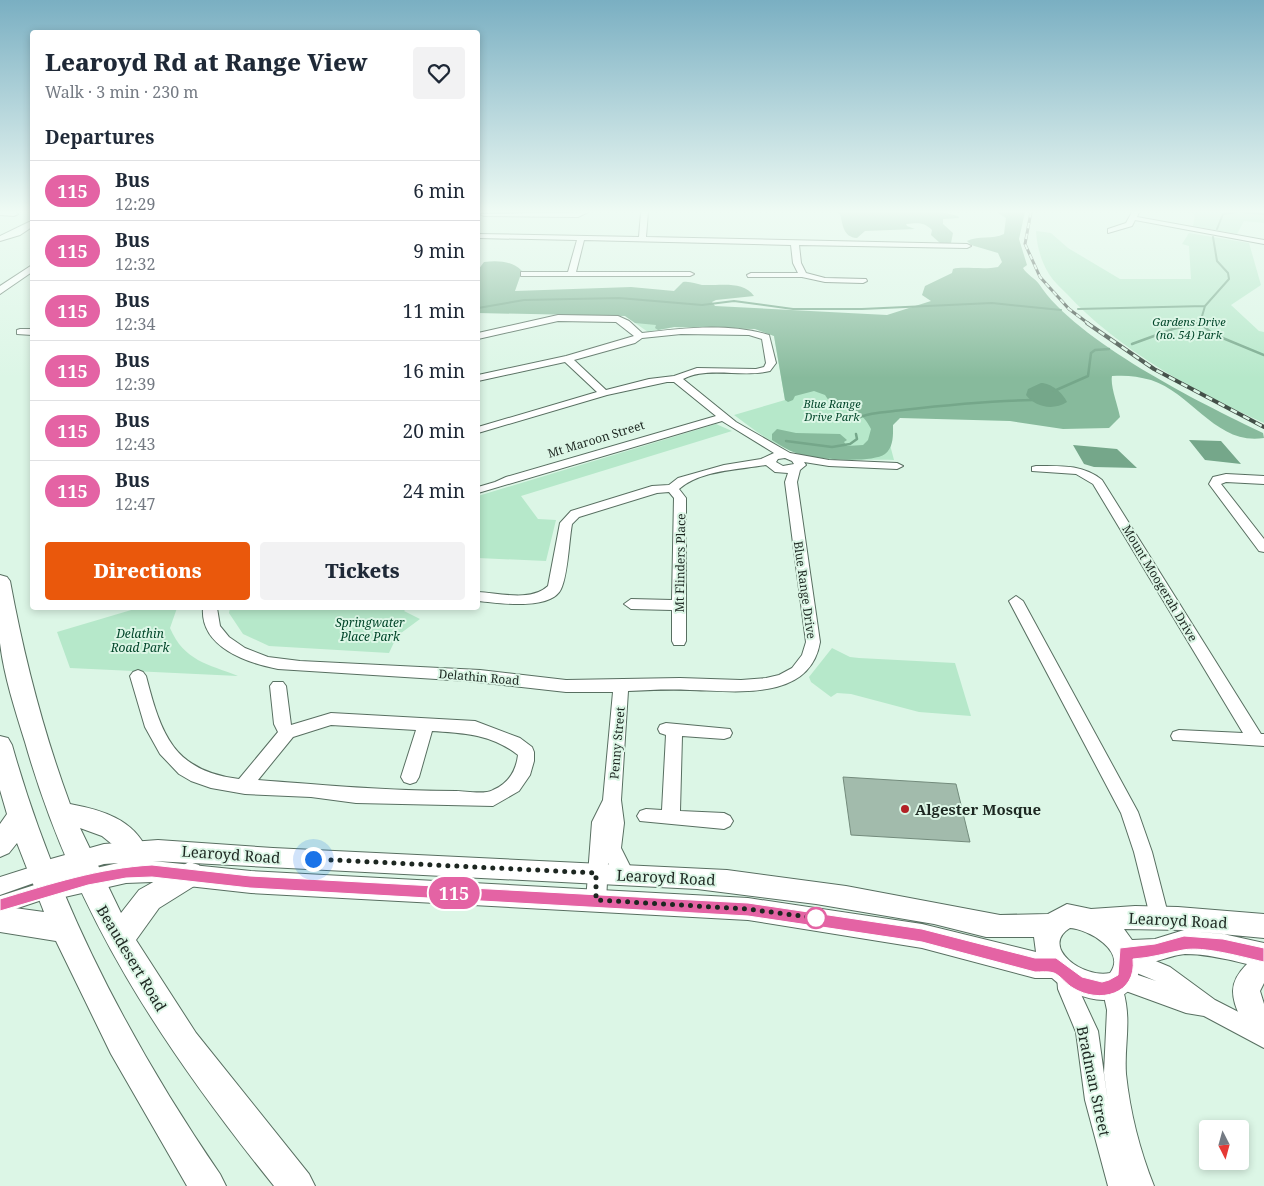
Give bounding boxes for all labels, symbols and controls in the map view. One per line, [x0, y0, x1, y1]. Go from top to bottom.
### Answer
text: Learoyd Rd at Range View [45, 45, 368, 78]
button: heart [413, 47, 465, 99]
text: Walk · 3 min · 230 m [45, 81, 198, 103]
text: Departures [45, 124, 154, 150]
text: Bus [115, 167, 150, 193]
text: 6 min [413, 178, 465, 204]
text: 115 [57, 179, 88, 203]
text: 12:29 [115, 193, 155, 215]
text: Bus [115, 227, 150, 253]
text: 9 min [413, 238, 465, 264]
text: 115 [57, 239, 88, 263]
text: 12:32 [115, 253, 155, 275]
text: Bus [115, 287, 150, 313]
text: 11 min [403, 298, 465, 324]
text: 115 [57, 299, 88, 323]
text: 12:34 [115, 313, 155, 335]
park label: Gardens Drive (no. 54) Park [1152, 314, 1226, 342]
text: Bus [115, 347, 150, 373]
text: 16 min [403, 358, 465, 384]
text: 115 [57, 359, 88, 383]
text: 12:39 [115, 373, 155, 395]
park label: Blue Range Drive Park [802, 396, 861, 424]
text: Bus [115, 407, 150, 433]
street label: Mt Maroon Street [545, 416, 647, 462]
text: 20 min [403, 418, 465, 444]
text: 115 [57, 419, 88, 443]
text: 12:43 [115, 433, 155, 455]
text: Bus [115, 467, 150, 493]
text: 24 min [403, 478, 465, 504]
text: 115 [57, 479, 88, 503]
text: 12:47 [115, 493, 155, 515]
street label: Mt Flinders Place [671, 513, 689, 613]
street label: Mount Moogerah Drive [1118, 521, 1202, 645]
street label: Blue Range Drive [790, 540, 820, 640]
button: Directions [45, 542, 250, 600]
button: Tickets [260, 542, 465, 600]
park label: Springwater Place Park [335, 614, 405, 645]
park label: Delathin Road Park [110, 625, 171, 656]
street label: Delathin Road [438, 665, 521, 689]
street label: Penny Street [605, 706, 629, 780]
place label: Algester Mosque [915, 799, 1041, 819]
marker: Algester Mosque [899, 803, 911, 815]
street label: Learoyd Road [181, 841, 281, 867]
your location [301, 847, 326, 872]
street label: Learoyd Road [616, 864, 716, 890]
line badge: 115 [425, 877, 483, 909]
text: 115 [439, 881, 469, 905]
street label: Beaudesert Road [92, 901, 172, 1015]
unlabelled marker [805, 907, 827, 929]
street label: Learoyd Road [1128, 907, 1228, 933]
street label: Bradman Street [1073, 1024, 1115, 1138]
north arrow [1199, 1120, 1249, 1170]
map controls [1199, 1120, 1249, 1170]

